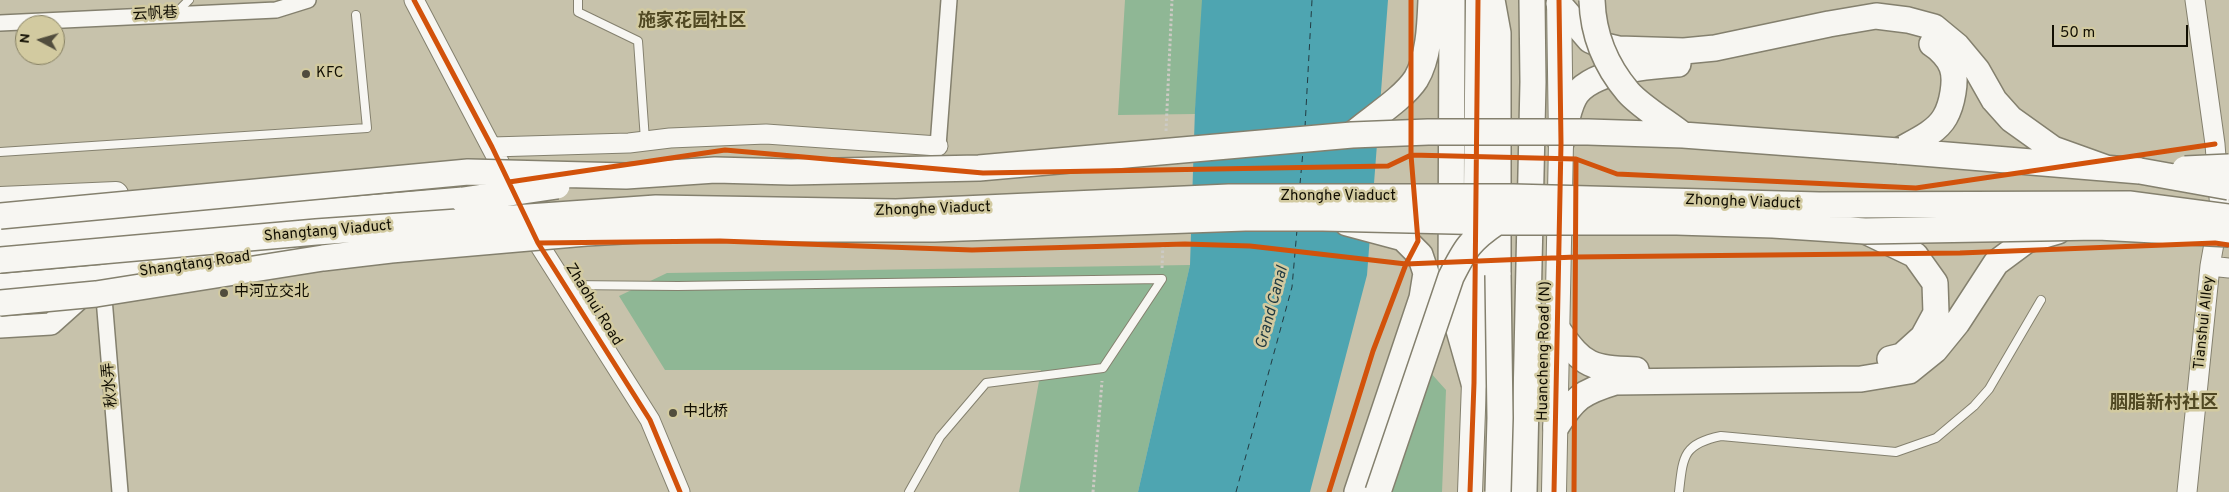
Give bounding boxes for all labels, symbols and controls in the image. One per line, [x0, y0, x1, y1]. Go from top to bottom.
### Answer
street label: 云帆巷 [132, 5, 178, 25]
district label: 施家花园社区 [638, 11, 746, 33]
north arrow [15, 15, 65, 65]
scale bar [2054, 15, 2190, 47]
text: 50 m [2060, 24, 2095, 43]
text: N [17, 33, 35, 44]
place label: KFC [316, 65, 344, 83]
marker: KFC [300, 68, 312, 80]
street label: Zhonghe Viaduct [1280, 188, 1396, 206]
street label: Zhonghe Viaduct [1685, 192, 1801, 214]
street label: Zhonghe Viaduct [875, 199, 991, 221]
street label: Shangtang Viaduct [263, 217, 393, 247]
street label: Shangtang Road [138, 248, 252, 282]
street label: Zhaohui Road [561, 260, 625, 350]
water label: Grand Canal [1253, 265, 1293, 351]
street label: Tianshui Alley [2191, 275, 2219, 371]
street label: Huancheng Road (N) [1535, 281, 1555, 421]
place label: 中河立交北 [234, 284, 309, 302]
marker: 中河立交北 [218, 287, 230, 299]
street label: 秋水弄 [100, 362, 122, 408]
district label: 胭脂新村社区 [2110, 393, 2218, 415]
place label: 中北桥 [683, 404, 728, 422]
marker: 中北桥 [667, 407, 679, 419]

